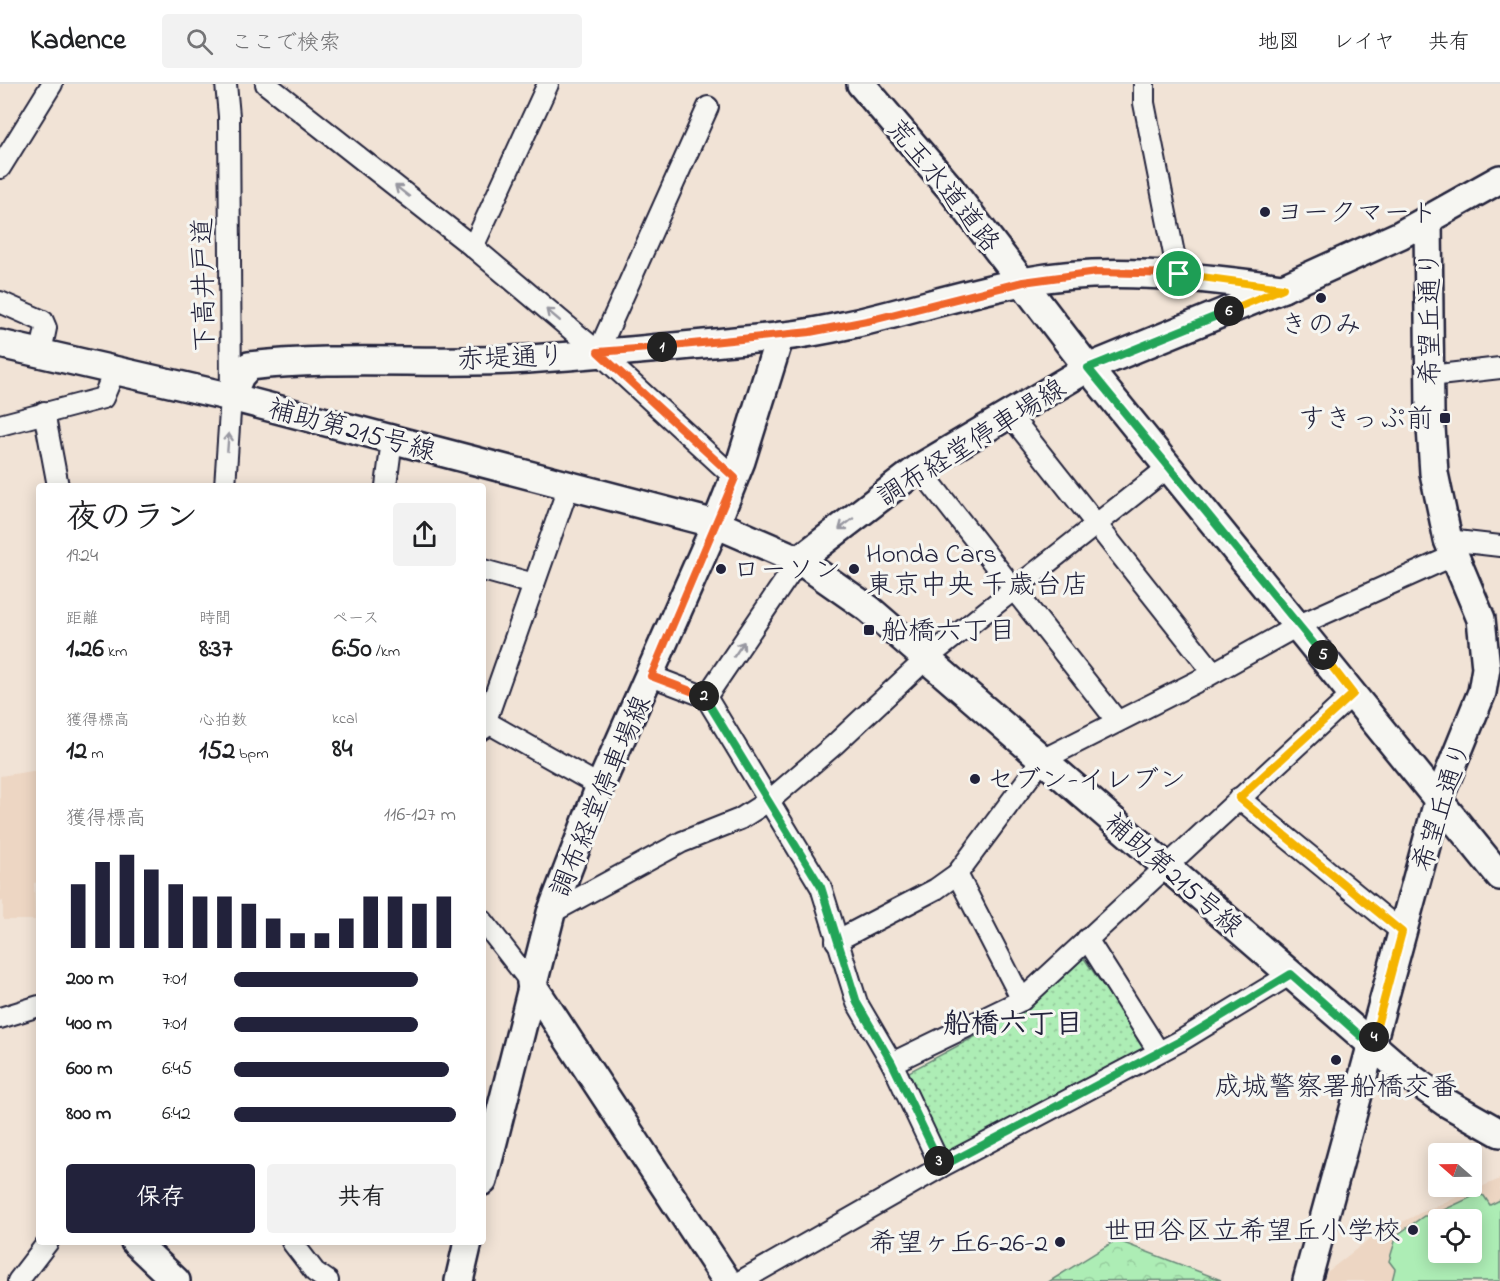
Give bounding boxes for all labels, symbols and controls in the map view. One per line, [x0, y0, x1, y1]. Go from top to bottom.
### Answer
search box [162, 14, 582, 68]
text: Kadence [30, 21, 126, 62]
icon: search [183, 25, 216, 58]
text: ここで検索 [231, 28, 341, 60]
text: 地図 [1258, 28, 1300, 58]
text: レイヤ [1333, 28, 1395, 58]
text: 共有 [1428, 28, 1470, 58]
street label: 荒玉水道道路 [876, 111, 1008, 262]
one-way arrow [394, 185, 410, 198]
place label: ヨークマート [1277, 195, 1437, 234]
marker: ヨークマート [1258, 205, 1272, 219]
street label: 下高井戸道 [185, 217, 226, 353]
pin [1153, 248, 1204, 299]
street label: 希望丘通り [1412, 251, 1451, 386]
icon: arrive [1162, 257, 1195, 290]
marker: きのみ [1314, 291, 1328, 305]
pin: 6 [1214, 296, 1244, 326]
text: 6 [1225, 299, 1233, 323]
place label: きのみ [1281, 307, 1362, 346]
one-way arrow [545, 308, 561, 321]
pin: 1 [647, 332, 677, 362]
text: 1 [659, 335, 665, 359]
street label: 赤堤通り [456, 338, 566, 381]
street label: 調布経堂停車場線 [870, 370, 1074, 518]
street label: 補助第215号線 [263, 390, 440, 473]
place label: すきっぷ前 [1298, 401, 1433, 440]
marker: すきっぷ前 [1438, 411, 1452, 425]
one-way arrow [223, 432, 234, 452]
text: 夜のラン [66, 495, 198, 543]
button: share [393, 503, 456, 566]
one-way arrow [838, 518, 854, 530]
place label: Honda Cars 東京中央 千歳台店 [866, 536, 1089, 606]
text: 19:24 [66, 542, 98, 571]
place label: ローソン [733, 552, 841, 591]
marker: ローソン [714, 562, 728, 576]
marker: Honda Cars 東京中央 千歳台店 [847, 562, 861, 576]
text: 距離 [66, 607, 98, 631]
text: 時間 [199, 607, 231, 631]
text: ペース [332, 607, 379, 631]
place label: 船橋六丁目 [881, 613, 1016, 652]
marker: 船橋六丁目 [862, 623, 876, 637]
text: 1.26 [66, 631, 104, 669]
text: 8:37 [199, 631, 232, 669]
text: 6:50 [332, 631, 372, 669]
text: km [104, 640, 127, 664]
text: /km [372, 640, 400, 664]
one-way arrow [732, 640, 745, 657]
pin: 5 [1308, 640, 1338, 670]
text: 5 [1318, 643, 1328, 667]
pin: 2 [689, 681, 719, 711]
text: 2 [700, 684, 708, 708]
street label: 調布経堂停車場線 [542, 690, 662, 904]
text: kcal [332, 707, 357, 731]
text: 獲得標高 [66, 709, 130, 733]
text: 心拍数 [199, 709, 247, 733]
text: 84 [332, 731, 352, 769]
text: 12 [66, 733, 87, 771]
text: 152 [199, 733, 235, 771]
street label: 希望丘通り [1404, 737, 1483, 877]
text: m [87, 742, 104, 766]
text: bpm [235, 742, 269, 766]
place label: セブン-イレブン [987, 762, 1186, 801]
marker: セブン-イレブン [968, 772, 982, 786]
text: 116–127 m [384, 801, 456, 830]
text: 獲得標高 [66, 805, 146, 834]
street label: 補助第215号線 [1094, 805, 1250, 947]
text: 200 m [66, 965, 114, 994]
text: 7:01 [162, 965, 187, 994]
district label: 船橋六丁目 [943, 1005, 1083, 1046]
text: 400 m [66, 1010, 112, 1039]
text: 7:01 [162, 1010, 187, 1039]
pin: 4 [1359, 1022, 1389, 1052]
text: 4 [1371, 1025, 1377, 1049]
marker: 成城警察署船橋交番 [1329, 1053, 1343, 1067]
text: 600 m [66, 1055, 113, 1084]
text: 6:45 [162, 1055, 192, 1084]
place label: 成城警察署船橋交番 [1215, 1069, 1458, 1108]
text: 800 m [66, 1100, 111, 1129]
text: 6:42 [162, 1100, 191, 1129]
north arrow [1428, 1143, 1482, 1197]
map controls [1428, 1143, 1482, 1263]
pin: 3 [924, 1146, 954, 1176]
text: 3 [936, 1149, 942, 1173]
button: 保存 [66, 1164, 255, 1233]
button: 共有 [267, 1164, 456, 1233]
button: locate [1428, 1209, 1482, 1263]
place label: 世田谷区立希望丘小学校 [1104, 1213, 1401, 1252]
marker: 世田谷区立希望丘小学校 [1406, 1223, 1420, 1237]
place label: 希望ヶ丘6-26-2 [869, 1225, 1048, 1264]
marker: 希望ヶ丘6-26-2 [1053, 1235, 1067, 1249]

